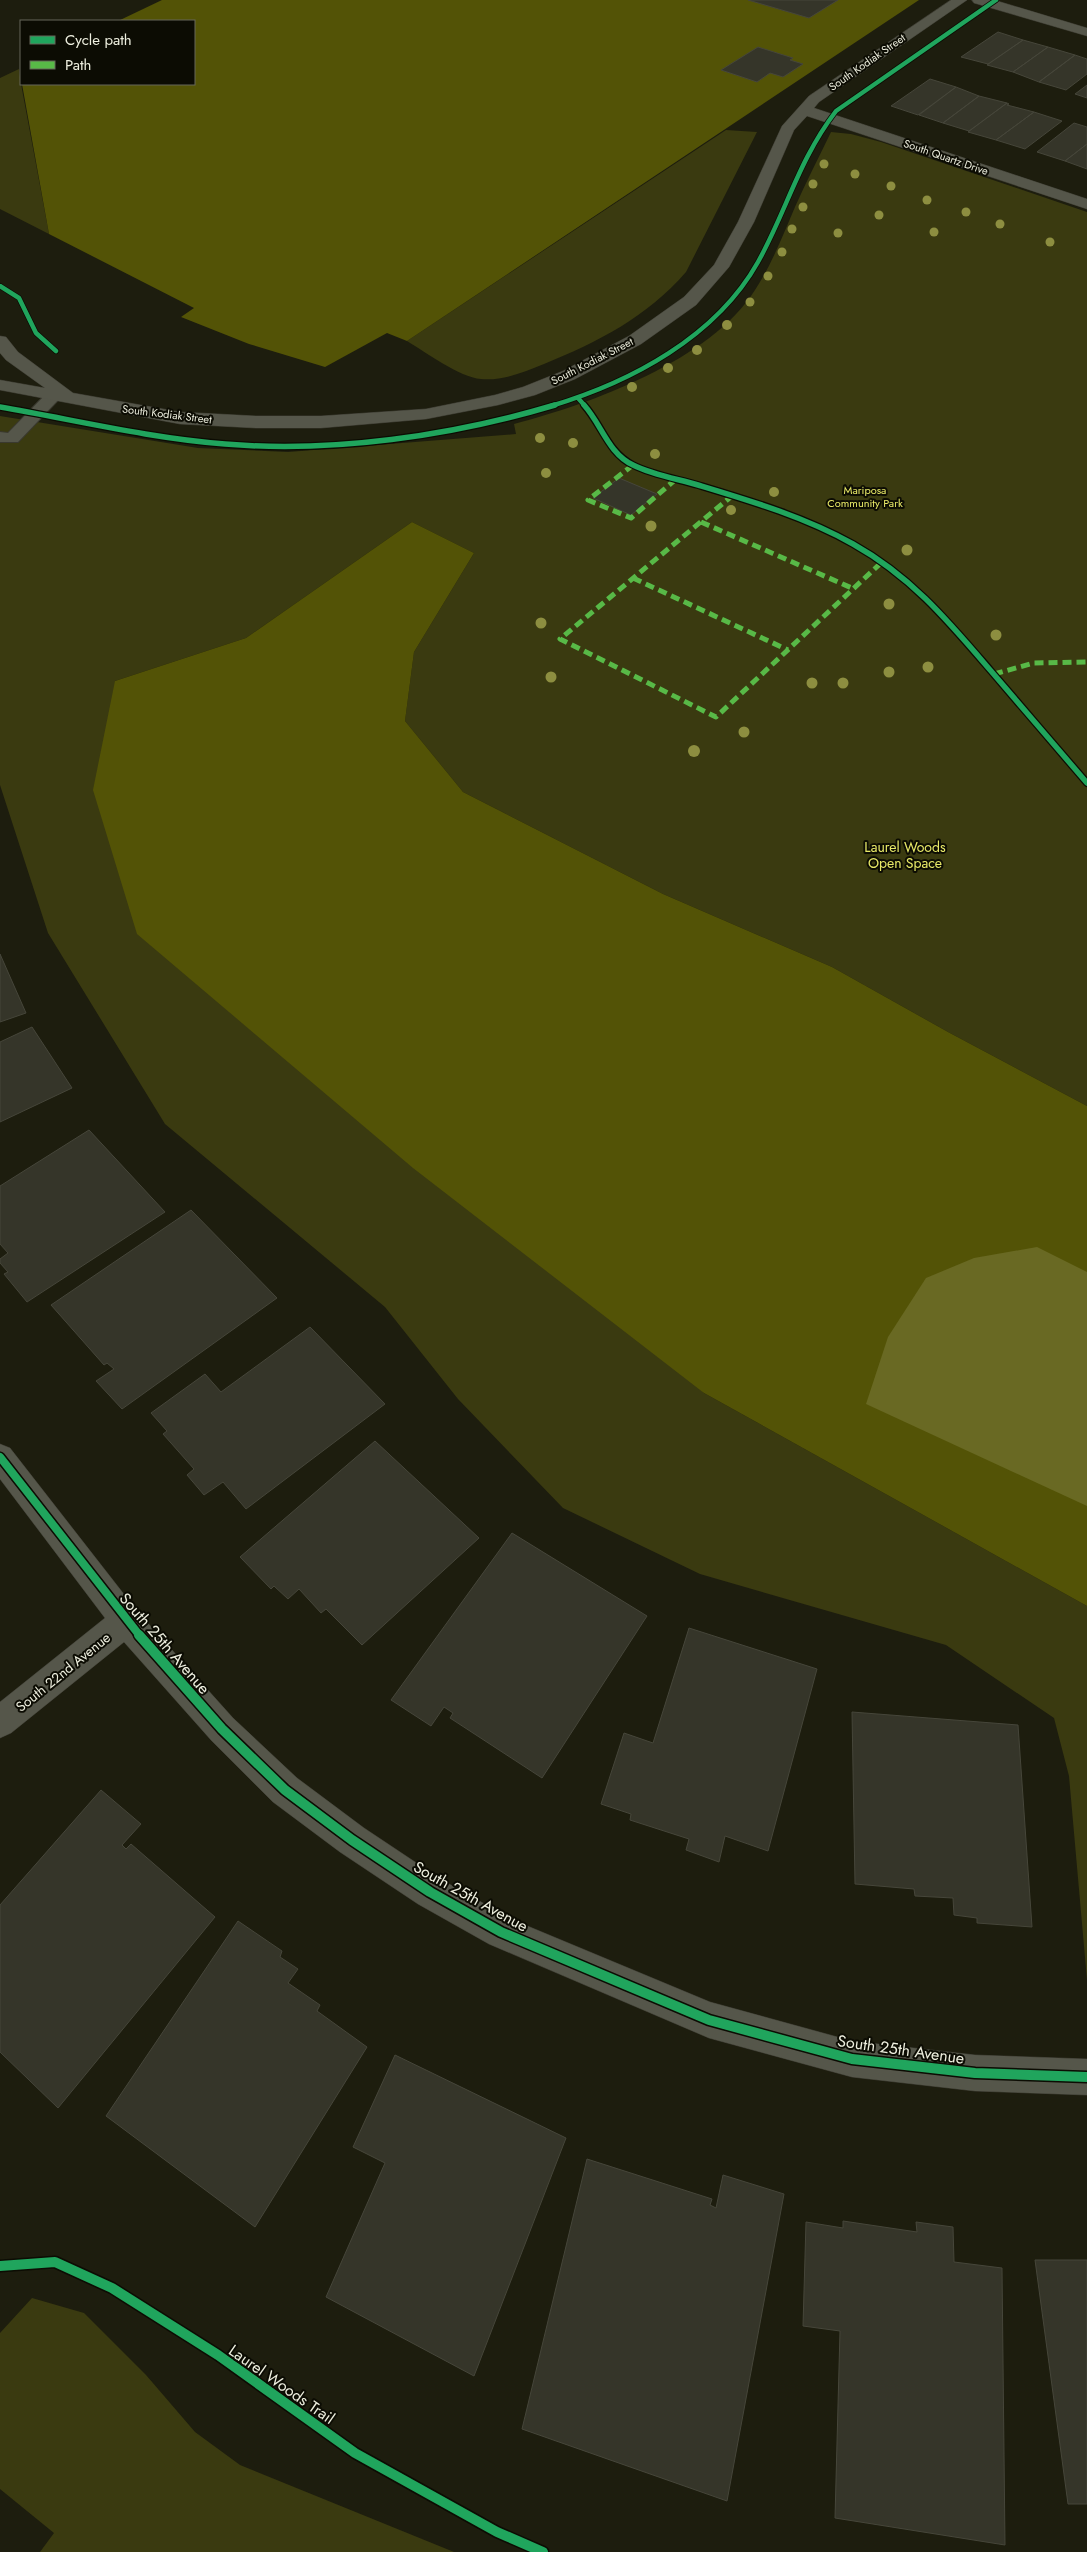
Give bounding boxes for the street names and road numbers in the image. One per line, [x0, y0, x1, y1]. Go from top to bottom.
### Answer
street label: South Kodiak Street [825, 29, 909, 94]
street label: South Quartz Drive [902, 135, 991, 179]
street label: South Kodiak Street [548, 333, 636, 389]
street label: South Kodiak Street [121, 401, 213, 427]
street label: South 25th Avenue [114, 1587, 215, 1699]
street label: South 22nd Avenue [11, 1628, 115, 1716]
street label: South 25th Avenue [409, 1855, 532, 1938]
street label: South 25th Avenue [836, 2029, 966, 2070]
street label: Laurel Woods Trail [224, 2339, 339, 2430]

